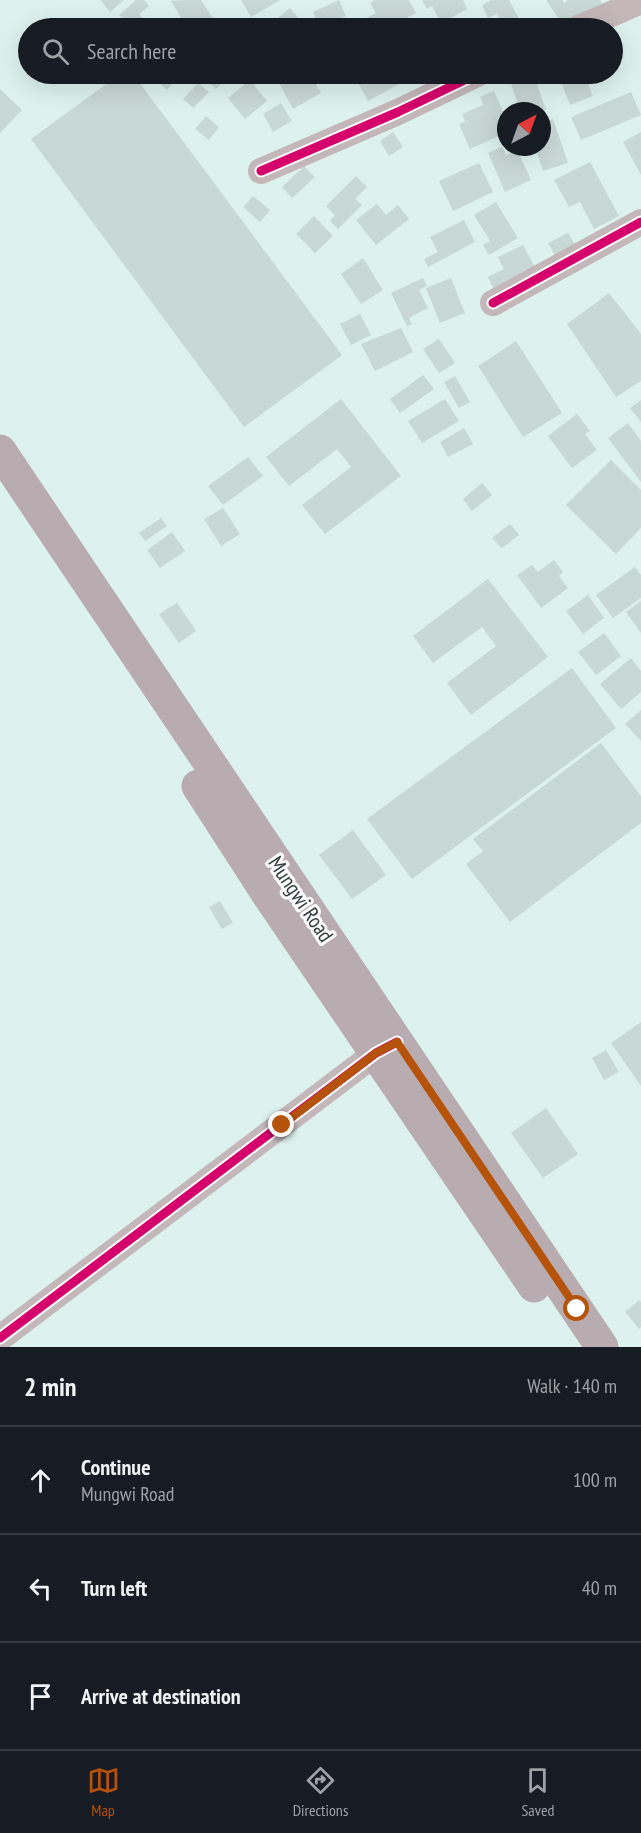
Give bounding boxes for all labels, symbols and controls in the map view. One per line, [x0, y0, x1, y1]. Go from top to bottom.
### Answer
search box [18, 18, 623, 84]
icon: search [39, 35, 72, 68]
text: Search here [87, 37, 176, 65]
north arrow [497, 102, 551, 156]
street label: Mungwi Road [262, 851, 340, 947]
route end [268, 1111, 294, 1137]
route start [563, 1295, 589, 1321]
text: 2 min [24, 1370, 77, 1403]
text: Walk · 140 m [527, 1373, 617, 1399]
text: Continue [81, 1453, 151, 1481]
icon: ahead [24, 1464, 57, 1497]
text: 100 m [573, 1467, 617, 1493]
text: Mungwi Road [81, 1481, 174, 1507]
icon: left [24, 1572, 57, 1605]
text: Turn left [81, 1574, 147, 1602]
text: 40 m [582, 1575, 617, 1601]
icon: arrive [24, 1680, 57, 1713]
text: Arrive at destination [81, 1682, 241, 1710]
tab: Map [87, 1764, 120, 1820]
tab: Directions [293, 1764, 348, 1820]
tab: Saved [521, 1764, 554, 1820]

